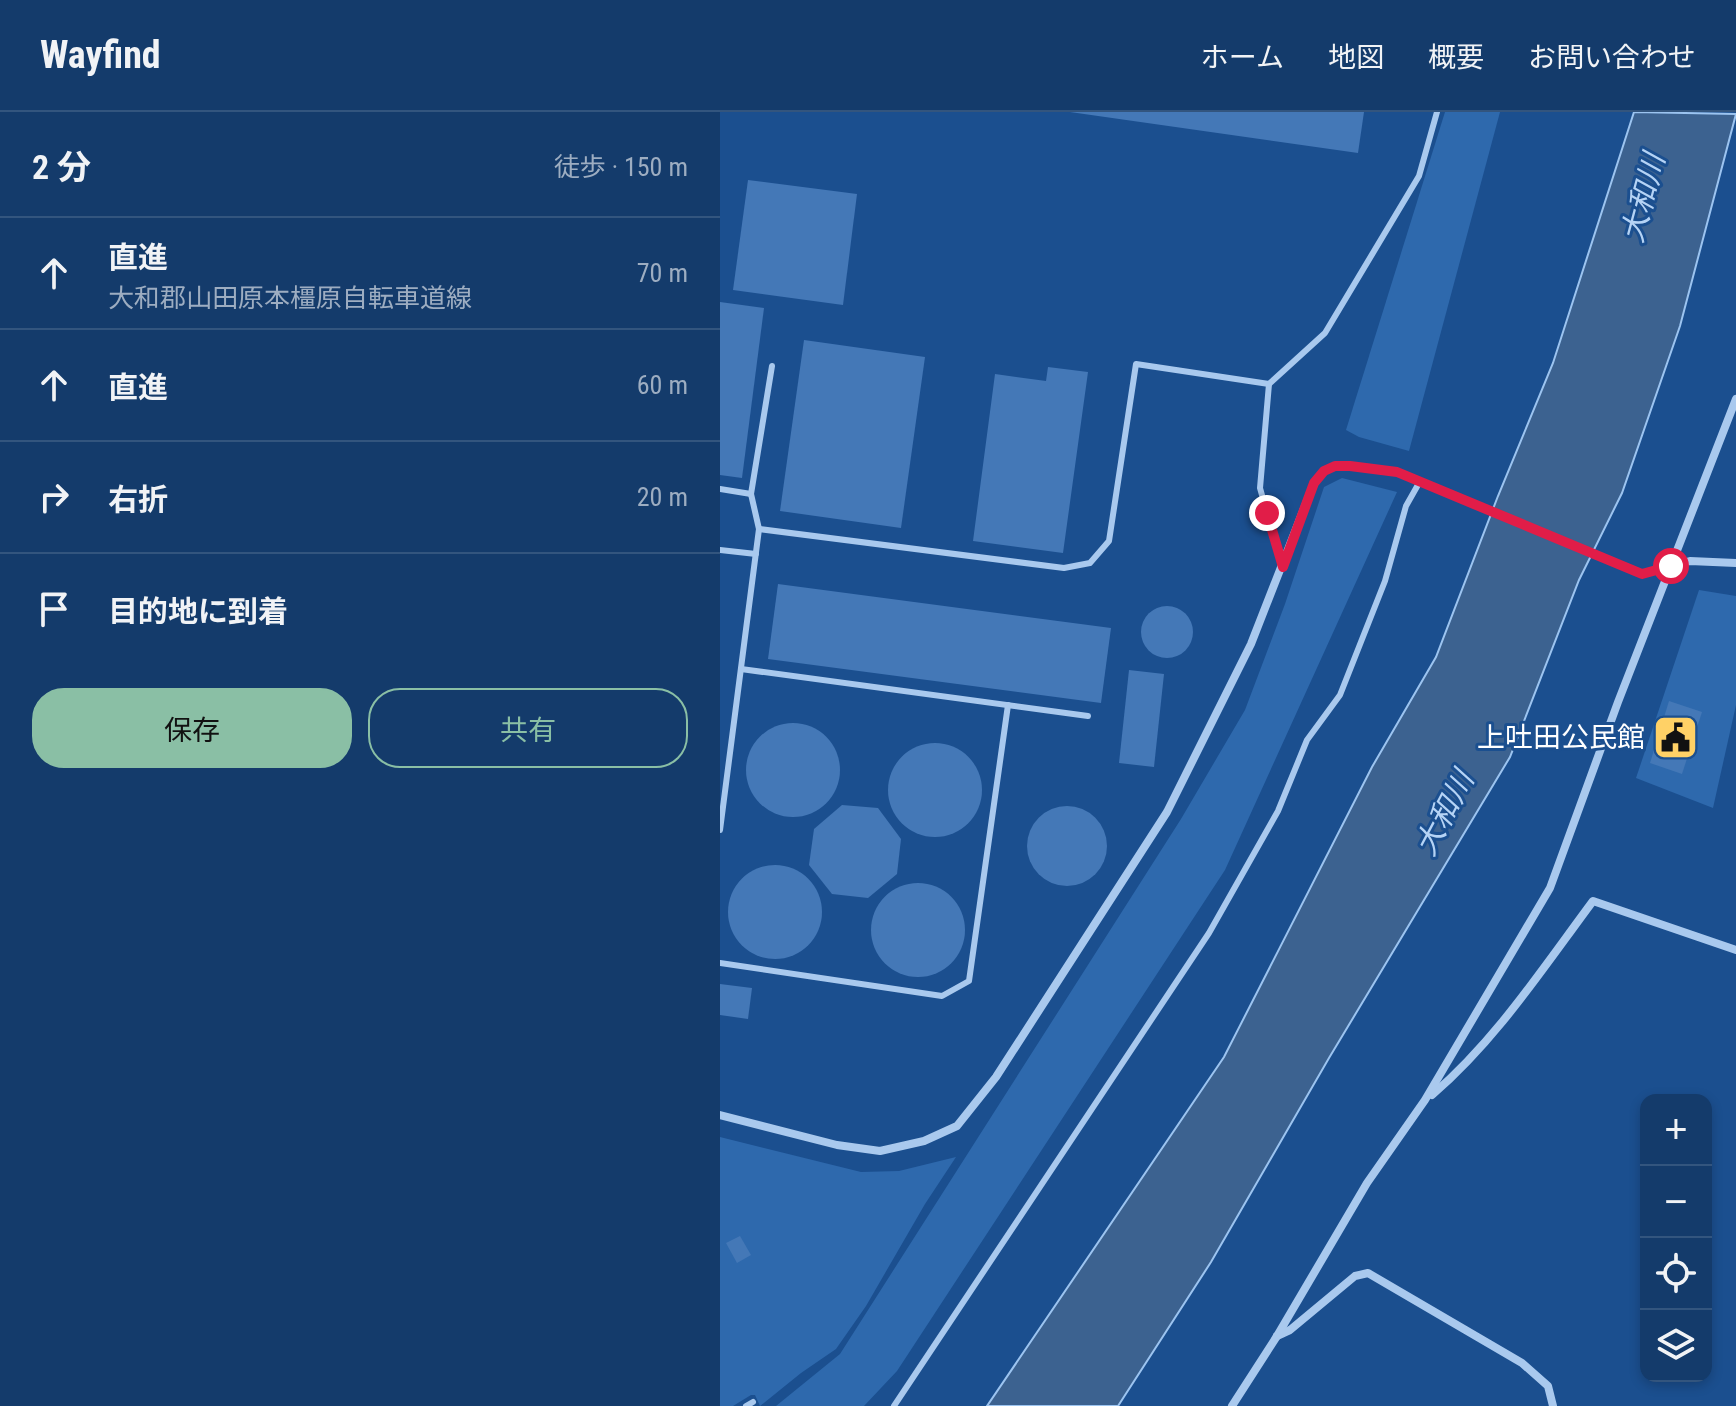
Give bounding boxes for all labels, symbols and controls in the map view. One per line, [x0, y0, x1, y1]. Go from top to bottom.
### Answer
text: Wayfind [40, 33, 161, 77]
text: ホーム [1201, 41, 1284, 74]
text: 地図 [1328, 41, 1384, 74]
text: 概要 [1428, 41, 1484, 74]
text: お問い合わせ [1528, 41, 1696, 74]
text: 2 分 [32, 147, 91, 187]
water label: 大和川 [1614, 147, 1672, 246]
text: 徒歩 · 150 m [554, 152, 688, 182]
text: 直進 [108, 240, 168, 275]
icon: ahead [32, 251, 76, 295]
text: 70 m [637, 258, 688, 288]
text: 大和郡山田原本橿原自転車道線 [108, 283, 472, 313]
icon: ahead [32, 363, 76, 407]
text: 直進 [108, 370, 168, 405]
text: 60 m [637, 370, 688, 400]
icon: right [32, 475, 76, 519]
text: 右折 [108, 482, 168, 517]
text: 20 m [637, 482, 688, 512]
route end [1249, 495, 1285, 531]
route start [1653, 548, 1689, 584]
icon: arrive [32, 587, 76, 631]
text: 目的地に到着 [108, 594, 288, 629]
button: 保存 [32, 688, 352, 768]
button: 共有 [368, 688, 688, 768]
public building icon: 上吐田公民館 [1652, 713, 1700, 761]
place label: 上吐田公民館 [1477, 721, 1645, 754]
water label: 大和川 [1407, 762, 1482, 861]
map controls [1640, 1094, 1712, 1382]
button: + [1640, 1094, 1712, 1166]
button: − [1640, 1166, 1712, 1238]
button: locate [1640, 1238, 1712, 1310]
button: layers [1640, 1310, 1712, 1382]

